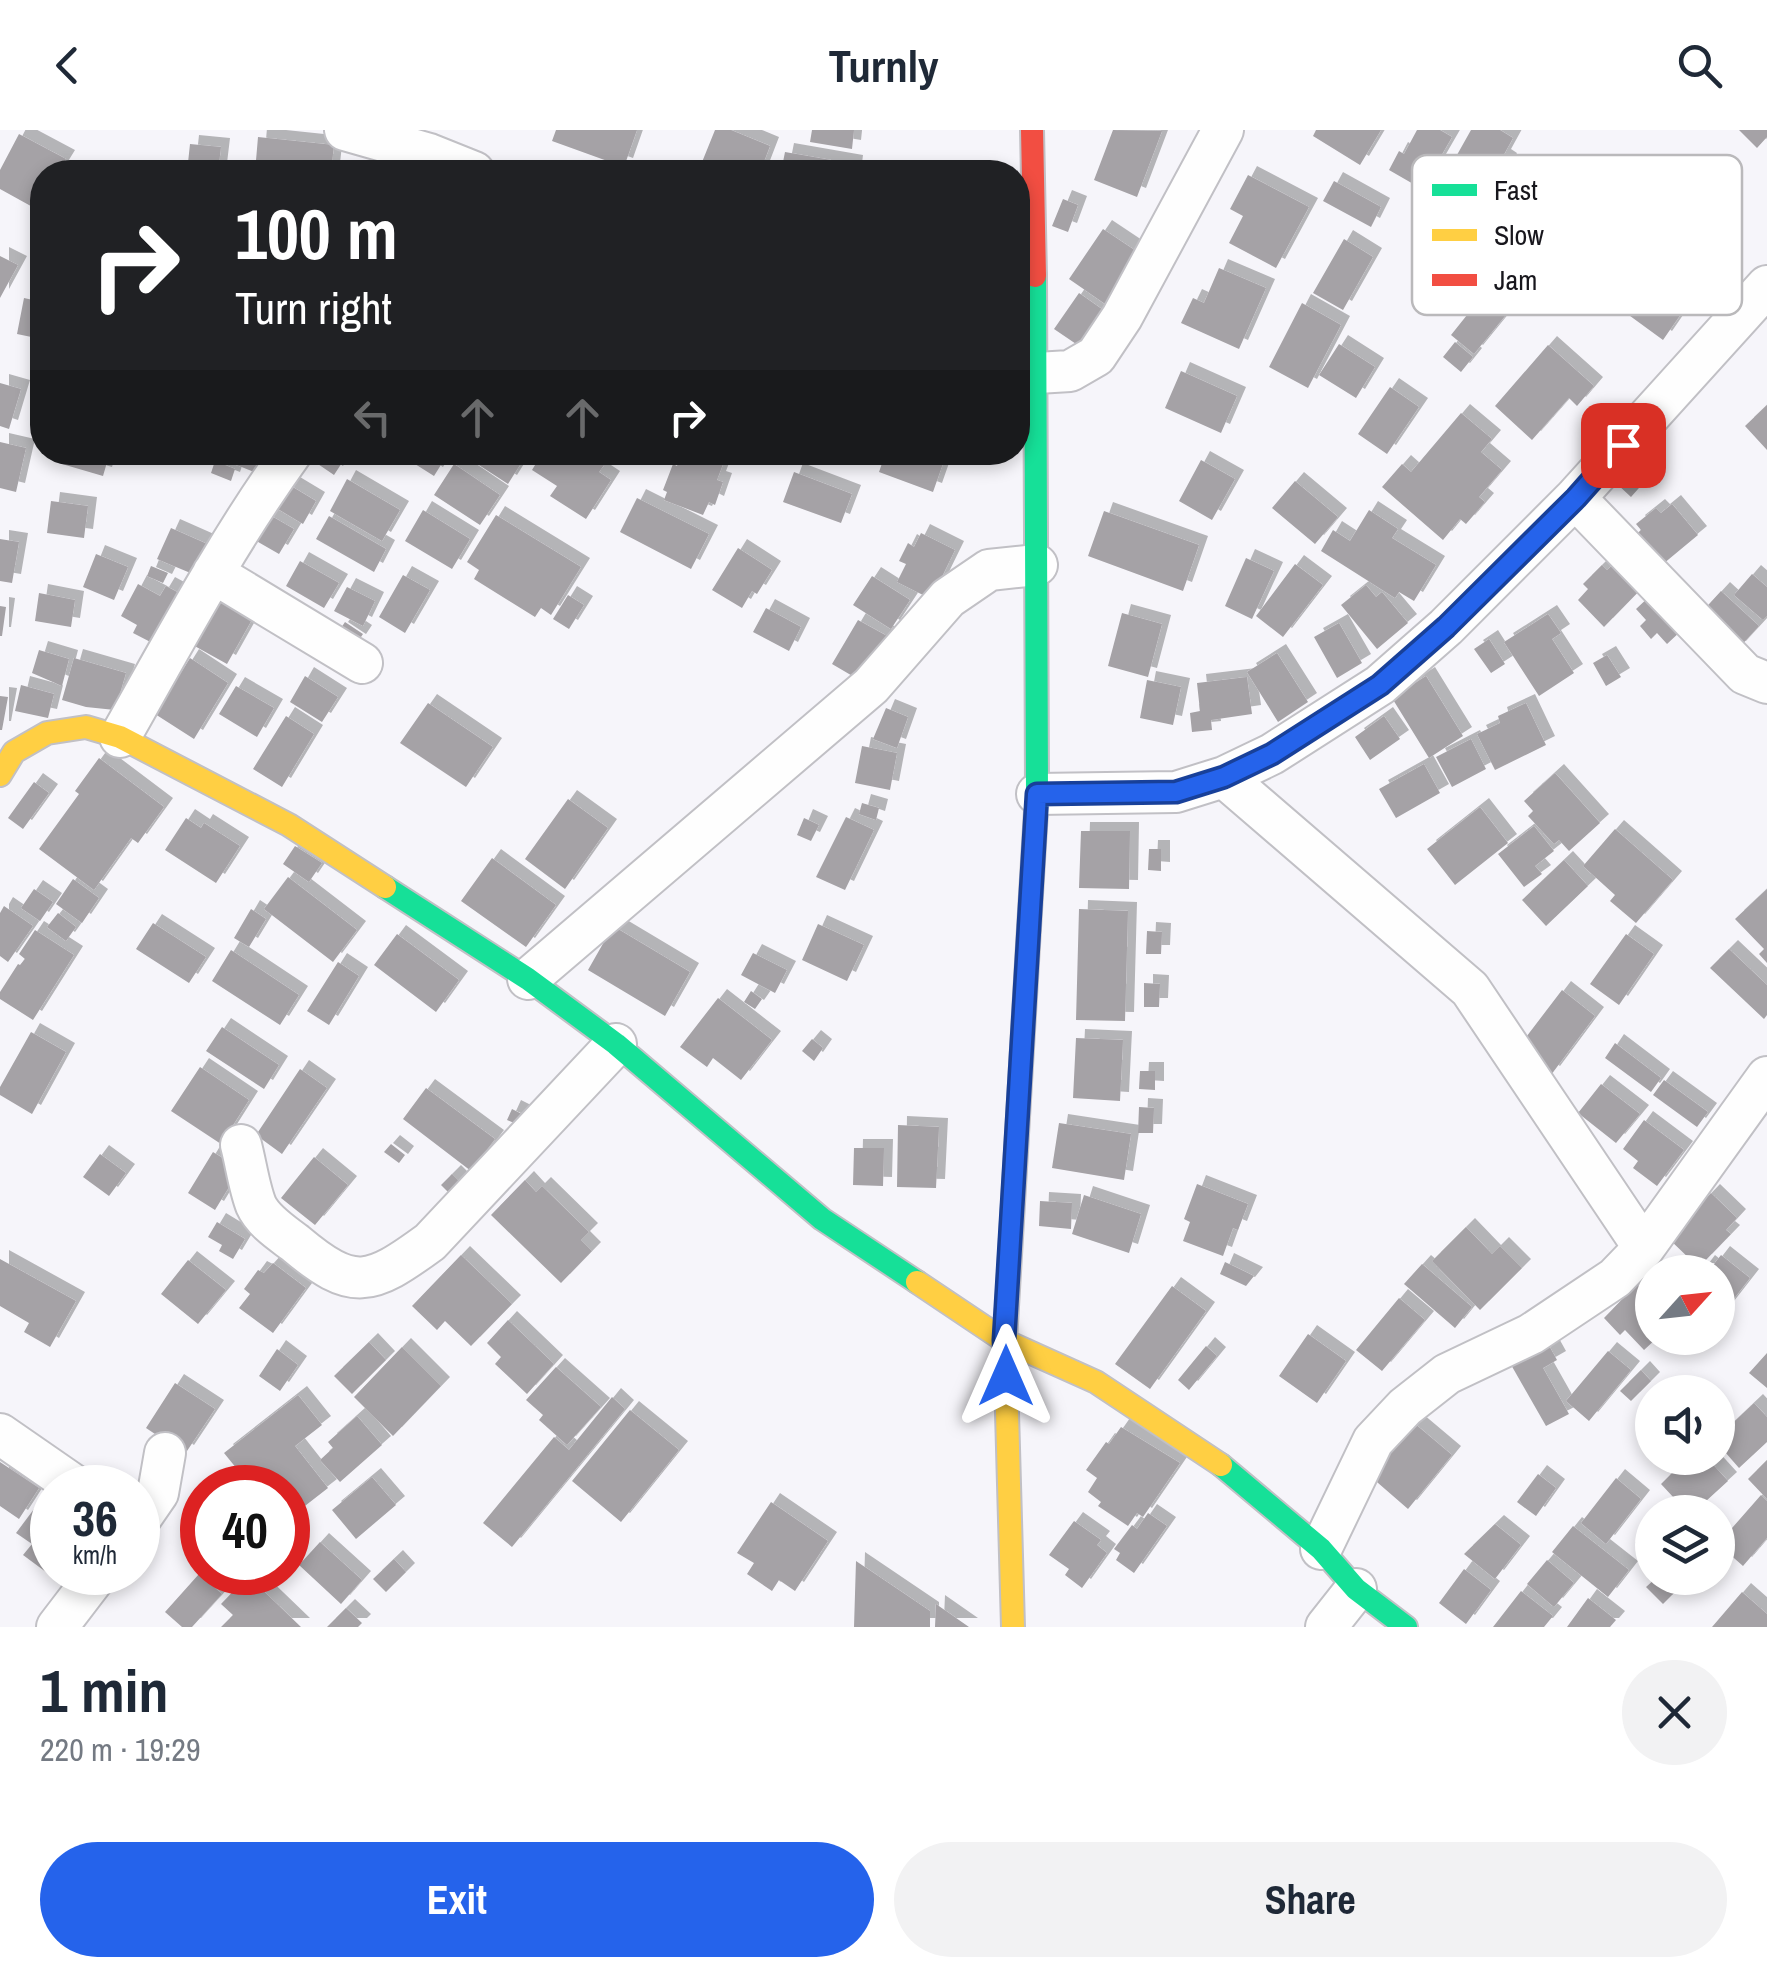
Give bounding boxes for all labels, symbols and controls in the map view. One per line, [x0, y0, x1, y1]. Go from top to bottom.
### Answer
text: Turnly [828, 35, 939, 96]
icon: back [40, 38, 95, 93]
icon: search [1672, 38, 1727, 93]
legend [1412, 155, 1742, 315]
text: Fast [1494, 171, 1538, 209]
text: 100 m [235, 187, 398, 281]
icon: right [70, 200, 200, 330]
text: Slow [1494, 216, 1544, 254]
text: Jam [1494, 261, 1537, 299]
text: Turn right [235, 277, 392, 338]
icon: left [345, 390, 400, 445]
icon: ahead [450, 390, 505, 445]
icon: ahead [555, 390, 610, 445]
icon: right [660, 390, 715, 445]
pin [1581, 403, 1666, 488]
icon: arrive [1596, 418, 1651, 473]
north arrow [1635, 1255, 1735, 1355]
map controls [1635, 1255, 1735, 1595]
position arrow [954, 1324, 1058, 1428]
button: sound [1635, 1375, 1735, 1475]
speed limit sign: 40 [180, 1465, 310, 1595]
text: 36 [72, 1484, 118, 1552]
button: layers [1635, 1495, 1735, 1595]
text: km/h [73, 1538, 117, 1572]
text: 1 min [40, 1650, 169, 1731]
button: close [1622, 1660, 1727, 1765]
text: 220 m · 19:29 [40, 1728, 200, 1771]
button: Exit [40, 1842, 874, 1957]
button: Share [894, 1842, 1727, 1957]

